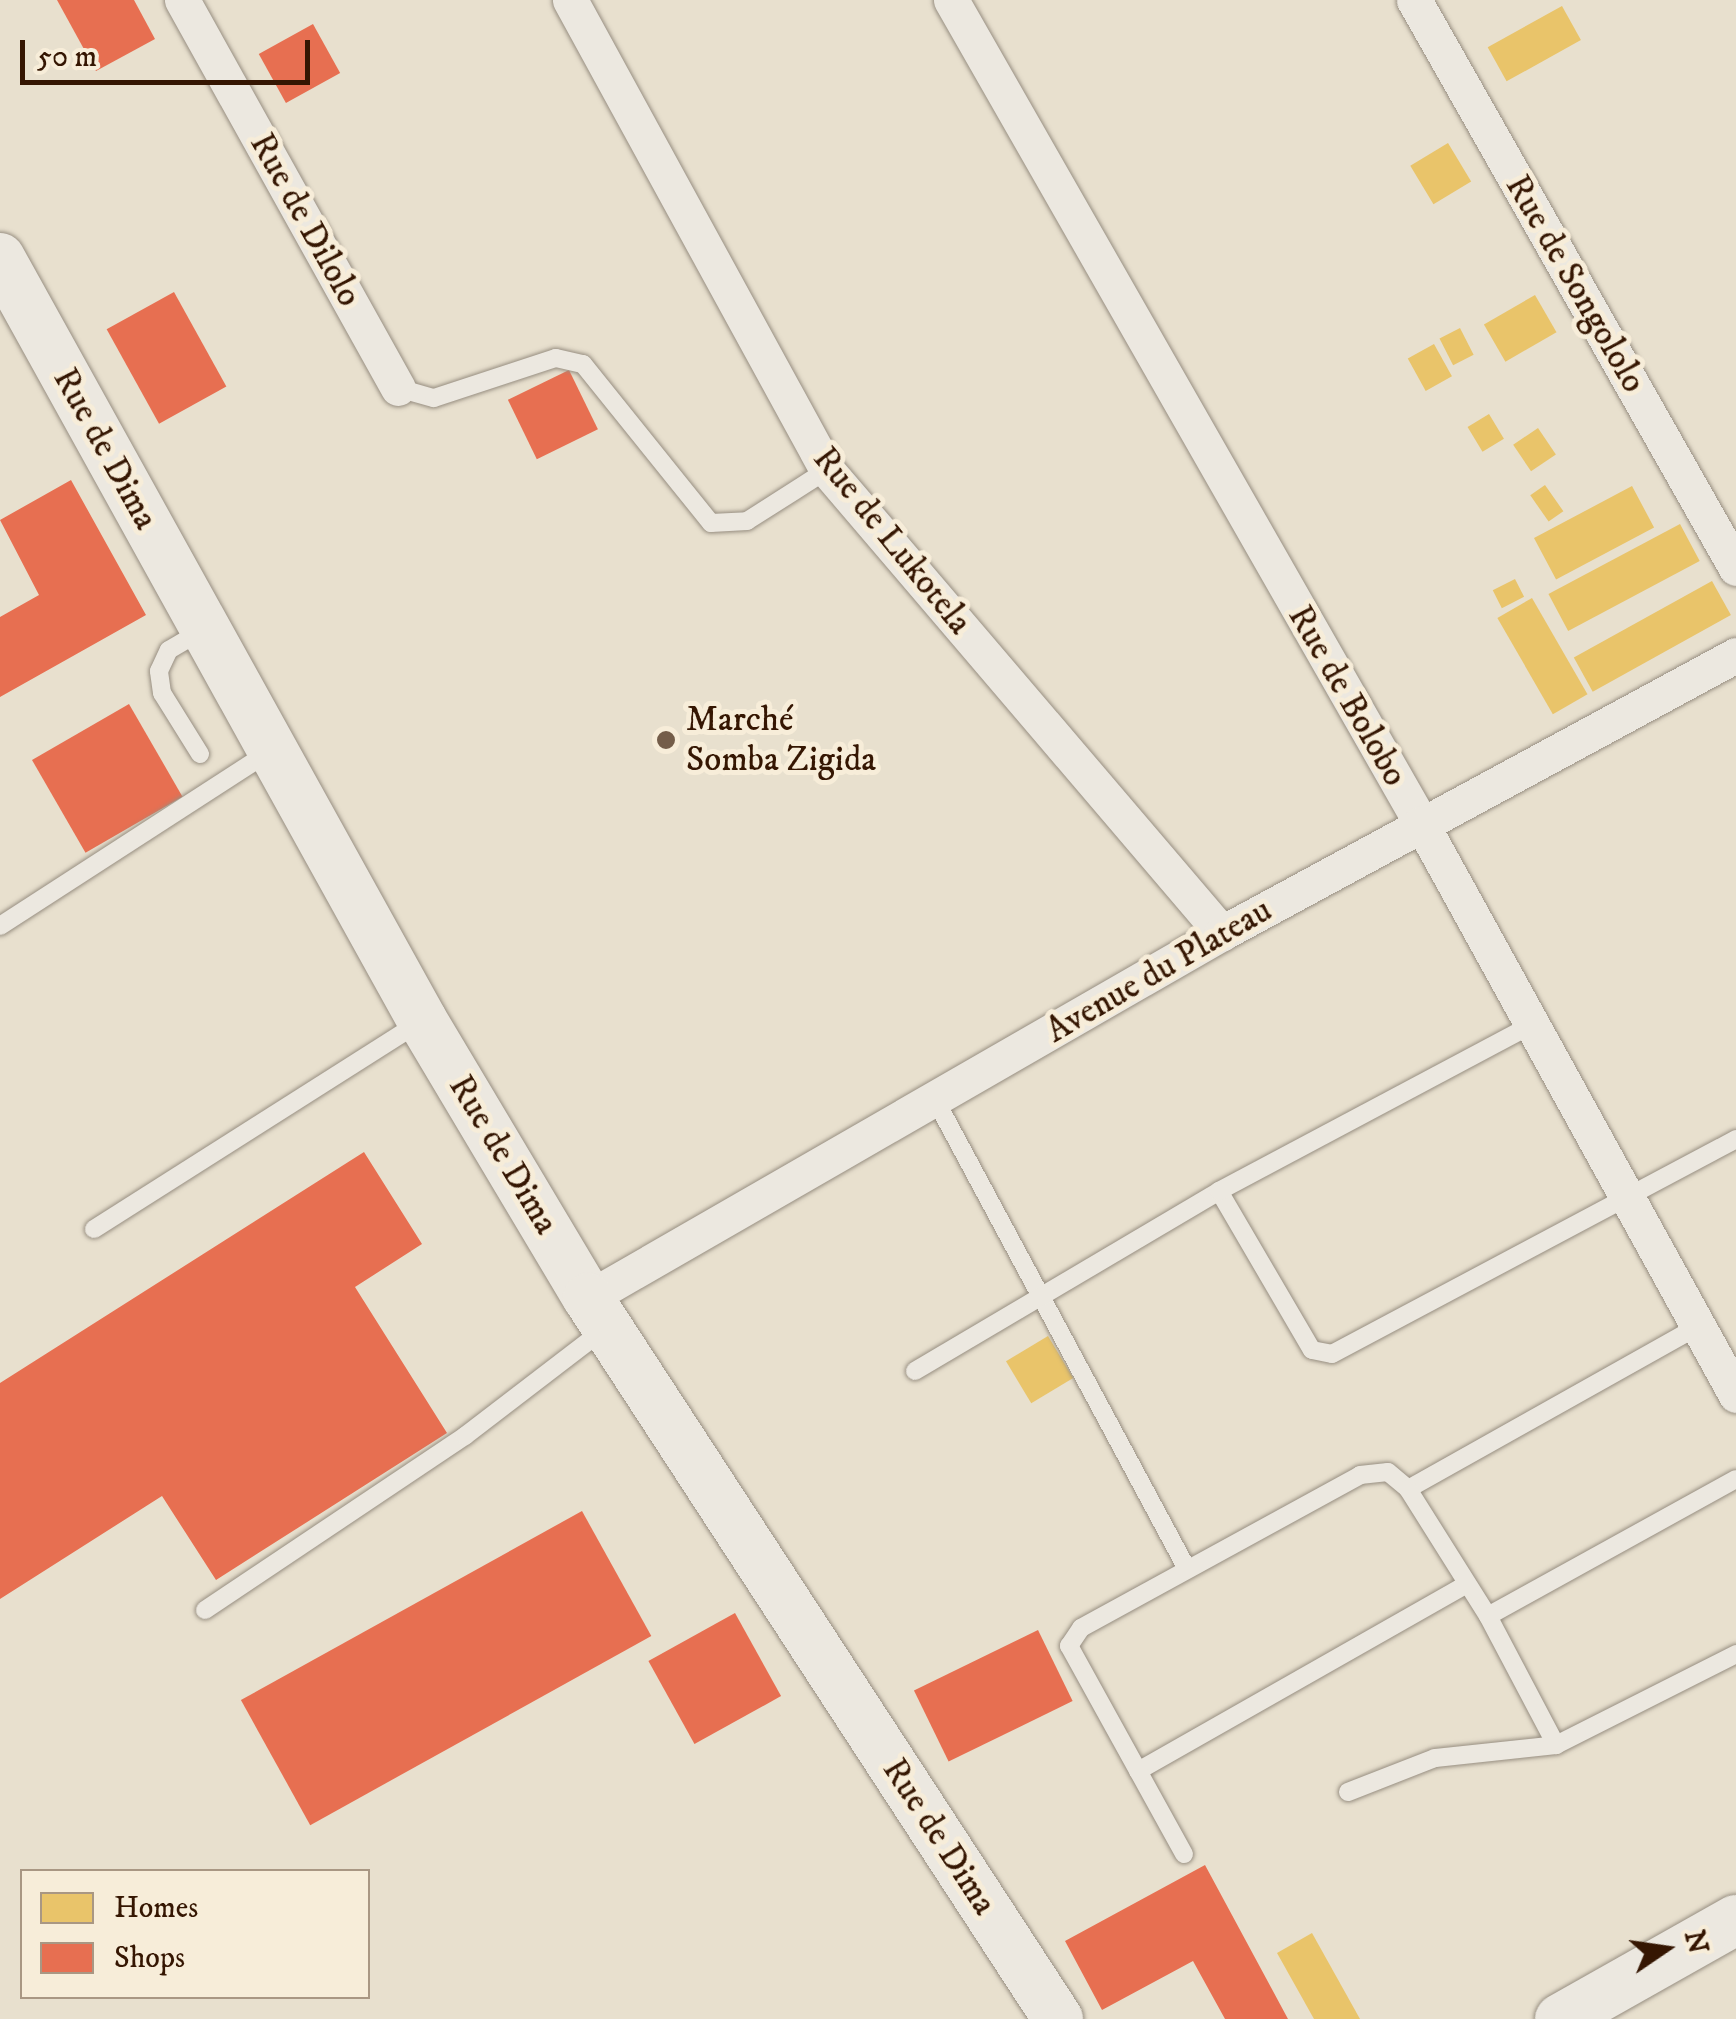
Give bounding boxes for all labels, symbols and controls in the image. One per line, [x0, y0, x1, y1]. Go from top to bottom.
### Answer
scale bar [25, 20, 315, 82]
text: 50 m [37, 39, 97, 76]
street label: Rue de Dilolo [240, 126, 370, 314]
street label: Rue de Songololo [1496, 168, 1654, 400]
street label: Rue de Dima [44, 361, 166, 537]
street label: Rue de Lukotela [804, 439, 980, 643]
street label: Rue de Bolobo [1278, 598, 1416, 794]
place label: Marché Somba Zigida [686, 699, 876, 781]
marker: Marché Somba Zigida [655, 729, 677, 751]
street label: Avenue du Plateau [1039, 889, 1279, 1053]
street label: Rue de Dima [439, 1068, 567, 1242]
street label: Rue de Dima [873, 1751, 1005, 1923]
legend [20, 1869, 370, 1999]
text: Homes [114, 1890, 198, 1927]
north arrow [1616, 1899, 1716, 1999]
text: N [1676, 1927, 1715, 1957]
text: Shops [114, 1940, 185, 1977]

